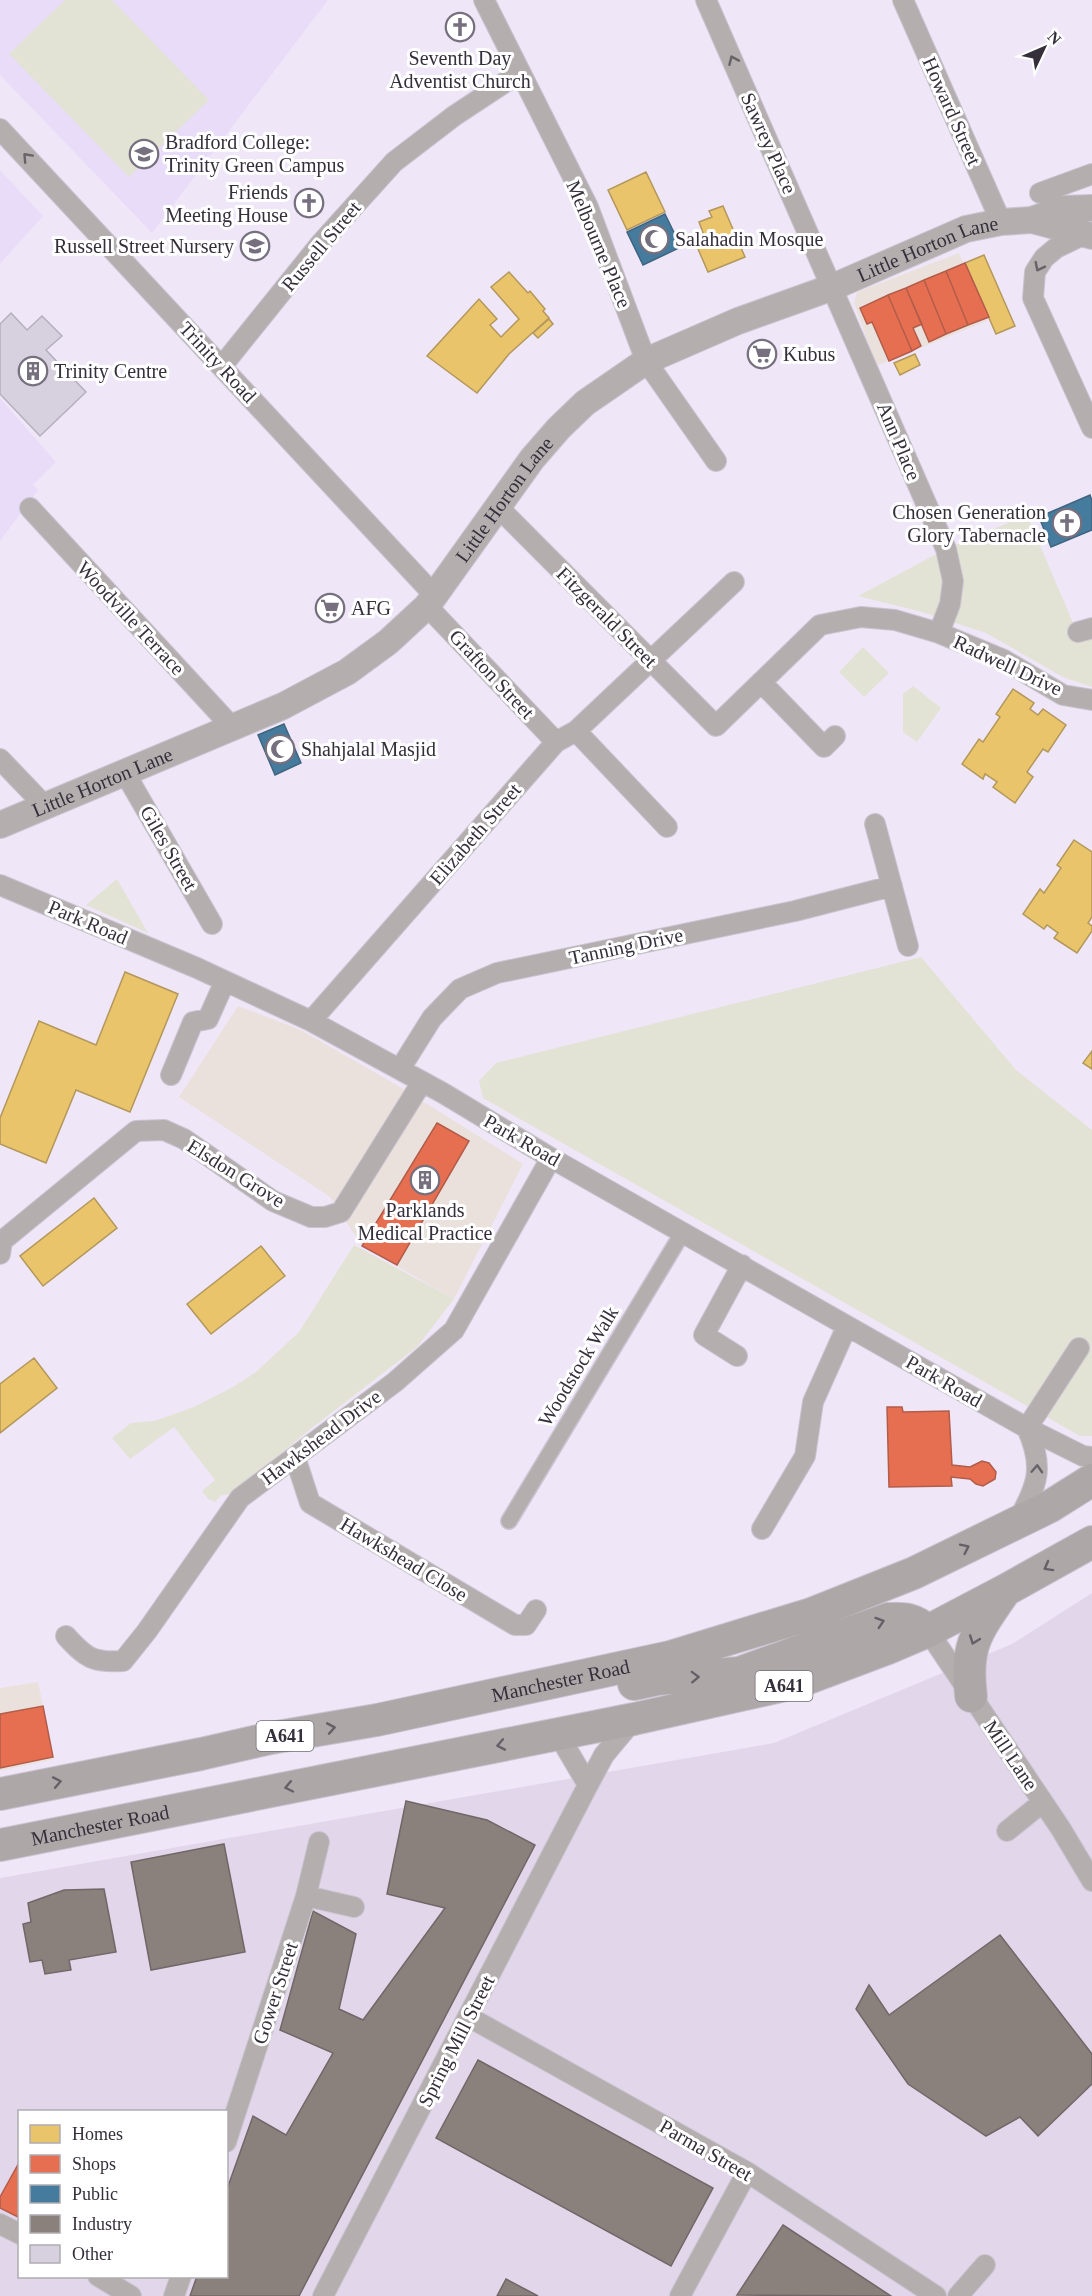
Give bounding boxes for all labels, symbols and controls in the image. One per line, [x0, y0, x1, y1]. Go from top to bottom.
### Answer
church icon: Seventh Day Adventist Church [444, 11, 476, 43]
north arrow [1014, 18, 1074, 78]
text: N [1044, 28, 1065, 48]
place label: Seventh Day Adventist Church [389, 47, 531, 92]
street label: Howard Street [918, 54, 986, 169]
one-way arrow [728, 56, 740, 67]
street label: Sawrey Place [736, 89, 801, 197]
place label: Bradford College: Trinity Green Campus [165, 131, 344, 177]
school or university icon: Bradford College: Trinity Green Campus [128, 138, 160, 170]
one-way arrow [23, 153, 34, 164]
street label: Melbourne Place [562, 177, 636, 311]
place label: Friends Meeting House [165, 181, 288, 227]
church icon: Friends Meeting House [293, 187, 325, 219]
street label: Russell Street [277, 196, 365, 295]
street label: Little Horton Lane [854, 212, 1000, 286]
mosque icon: Salahadin Mosque [638, 223, 670, 255]
place label: Salahadin Mosque [675, 228, 823, 251]
school or university icon: Russell Street Nursery [239, 230, 271, 262]
place label: Russell Street Nursery [54, 235, 234, 258]
one-way arrow [1035, 261, 1047, 272]
street label: Trinity Road [174, 317, 261, 408]
supermarket icon: Kubus [746, 338, 778, 370]
place label: Kubus [783, 343, 835, 365]
building icon: Trinity Centre [17, 355, 49, 387]
place label: Trinity Centre [54, 360, 167, 383]
street label: Ann Place [873, 399, 925, 483]
street label: Little Horton Lane [451, 432, 557, 566]
place label: Chosen Generation Glory Tabernacle [892, 501, 1046, 547]
church icon: Chosen Generation Glory Tabernacle [1051, 507, 1083, 539]
street label: Woodville Terrace [73, 557, 189, 679]
street label: Fitzgerald Street [552, 562, 662, 673]
supermarket icon: AFG [314, 592, 346, 624]
place label: AFG [351, 597, 391, 619]
street label: Grafton Street [445, 625, 539, 723]
street label: Radwell Drive [950, 630, 1066, 700]
mosque icon: Shahjalal Masjid [264, 733, 296, 765]
place label: Shahjalal Masjid [301, 738, 436, 761]
street label: Little Horton Lane [29, 743, 176, 821]
street label: Elizabeth Street [425, 778, 525, 889]
street label: Giles Street [136, 802, 202, 895]
street label: Park Road [45, 895, 131, 949]
street label: Tanning Drive [567, 923, 685, 970]
street label: Park Road [480, 1110, 564, 1170]
street label: Elsdon Grove [183, 1134, 289, 1212]
building icon: Parklands Medical Practice [409, 1164, 441, 1196]
place label: Parklands Medical Practice [358, 1199, 493, 1244]
street label: Woodstock Walk [534, 1302, 622, 1430]
street label: Park Road [902, 1351, 986, 1411]
street label: Hawkshead Drive [257, 1385, 385, 1489]
one-way arrow [1031, 1465, 1044, 1474]
street label: Hawkshead Close [337, 1513, 471, 1606]
one-way arrow [959, 1544, 970, 1555]
one-way arrow [1044, 1560, 1054, 1571]
one-way arrow [874, 1617, 885, 1630]
one-way arrow [969, 1634, 982, 1645]
street label: Manchester Road [489, 1655, 632, 1706]
one-way arrow [690, 1671, 699, 1684]
road number: A641 [756, 1671, 812, 1701]
street label: Mill Lane [980, 1716, 1042, 1794]
road number: A641 [256, 1721, 314, 1751]
one-way arrow [326, 1722, 336, 1735]
one-way arrow [496, 1738, 506, 1751]
one-way arrow [52, 1776, 62, 1789]
one-way arrow [284, 1780, 294, 1793]
street label: Manchester Road [29, 1801, 171, 1850]
street label: Gower Street [248, 1939, 302, 2047]
street label: Spring Mill Street [413, 1971, 500, 2111]
legend [18, 2110, 228, 2278]
street label: Parma Street [656, 2115, 756, 2185]
text: Homes [72, 2124, 123, 2144]
text: Shops [72, 2154, 116, 2174]
text: Public [72, 2184, 118, 2204]
text: Industry [72, 2214, 132, 2234]
text: Other [72, 2244, 113, 2264]

